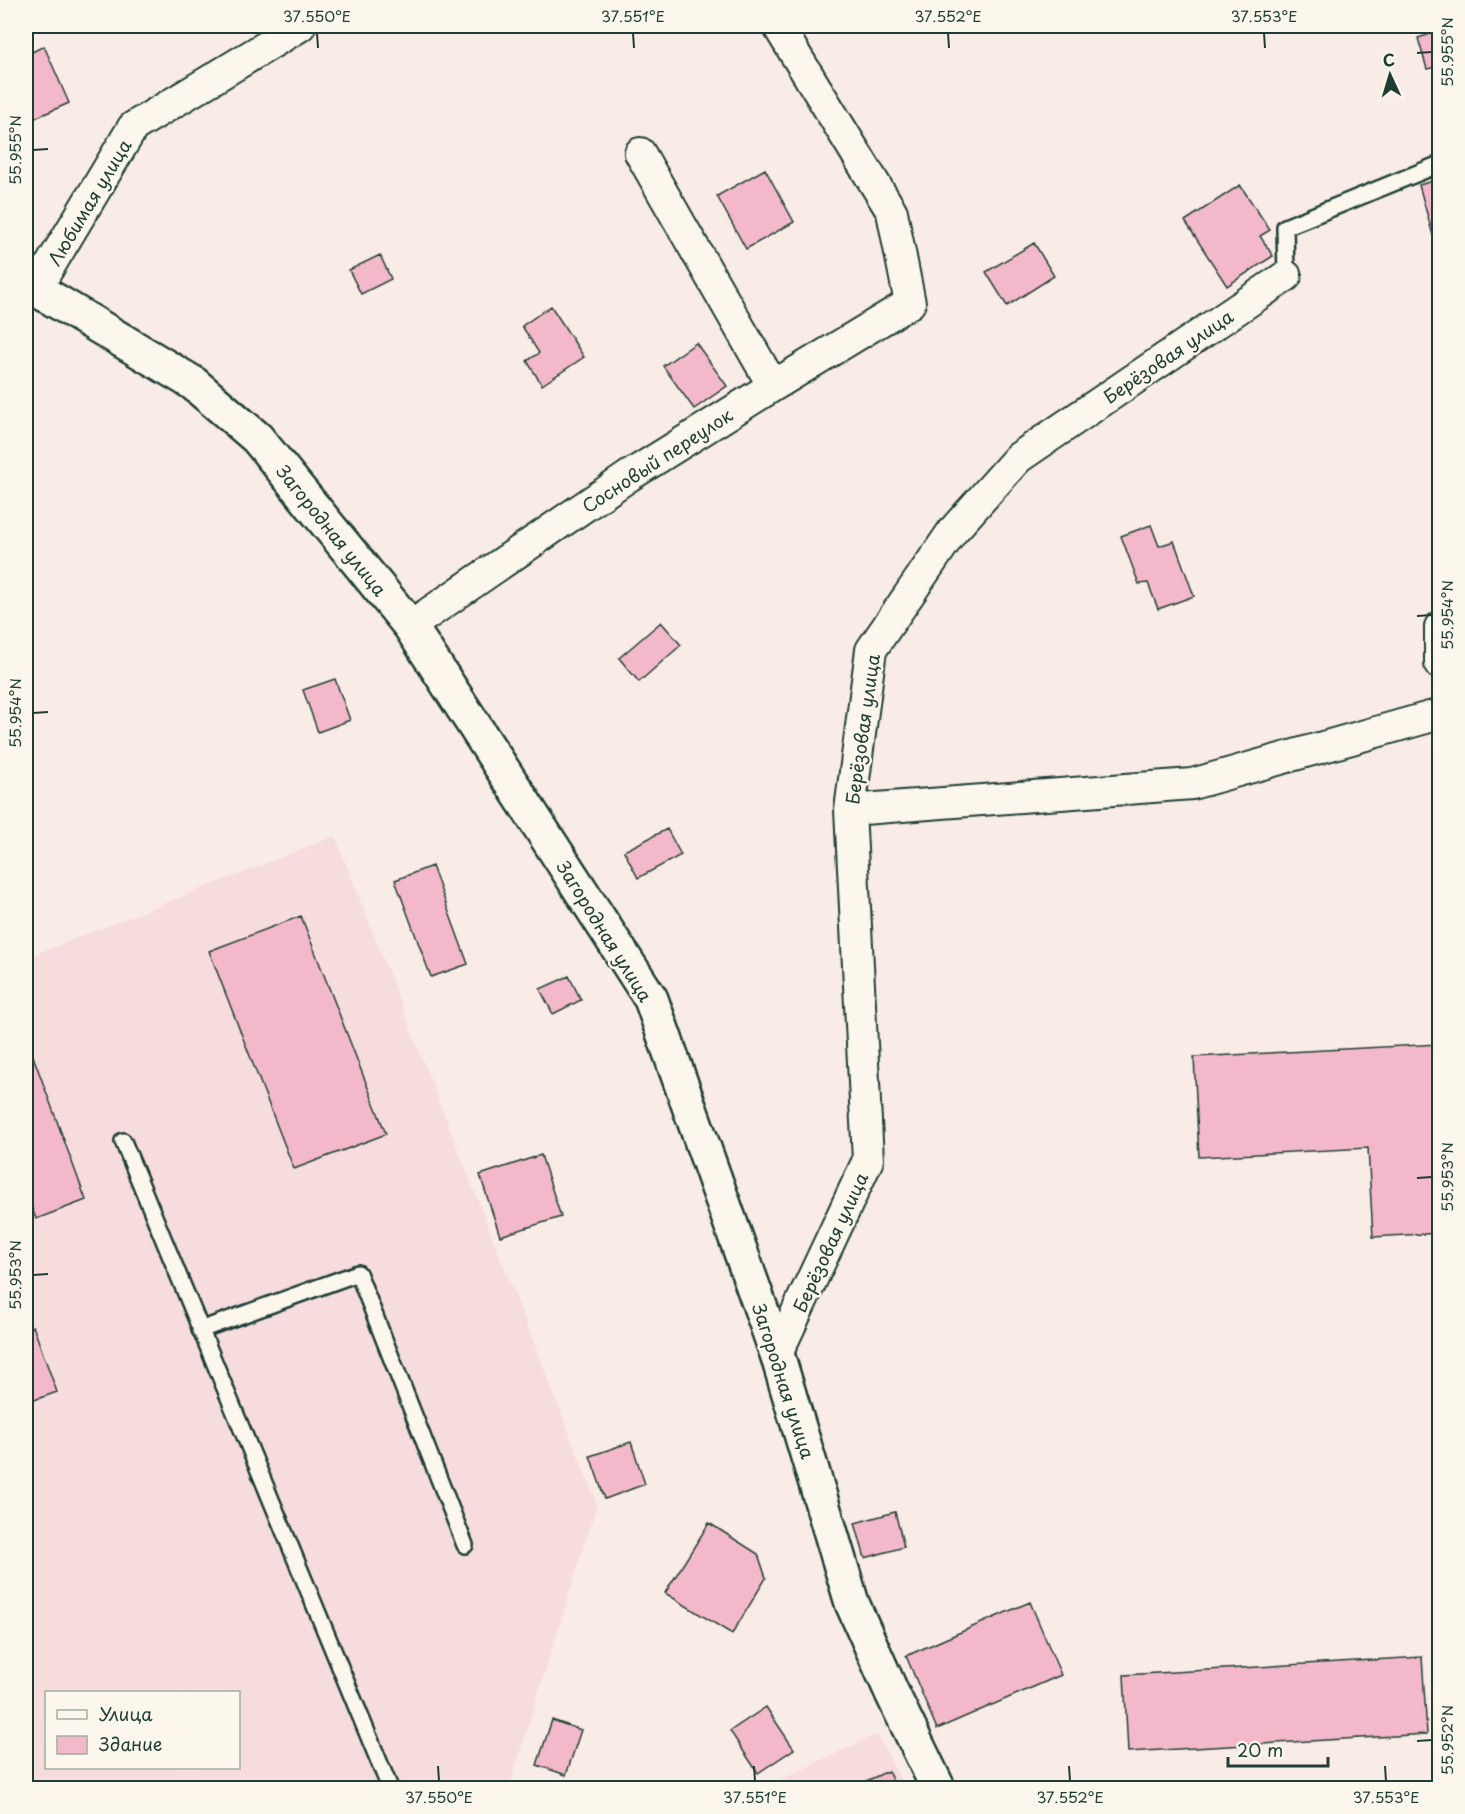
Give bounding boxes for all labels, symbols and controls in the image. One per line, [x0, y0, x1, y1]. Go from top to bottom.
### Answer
text: 37.550°E [283, 4, 351, 27]
text: 37.551°E [601, 4, 665, 27]
text: 37.552°E [914, 4, 982, 27]
text: 37.553°E [1231, 4, 1297, 27]
text: 55.955°N [1435, 17, 1458, 87]
north arrow [1360, 45, 1420, 105]
text: С [1382, 47, 1396, 71]
text: 55.955°N [3, 115, 26, 185]
street label: Любимая улица [41, 133, 138, 270]
street label: Берёзовая улица [1098, 302, 1239, 410]
street label: Сосновый переулок [576, 401, 738, 519]
street label: Загородная улица [271, 459, 394, 602]
text: 55.954°N [1435, 580, 1458, 650]
street label: Берёзовая улица [838, 651, 886, 806]
text: 55.954°N [3, 678, 26, 748]
street label: Загородная улица [551, 855, 660, 1007]
text: 55.953°N [1435, 1142, 1458, 1212]
street label: Берёзовая улица [786, 1167, 875, 1316]
text: 55.953°N [3, 1240, 26, 1310]
street label: Загородная улица [746, 1300, 822, 1463]
legend [45, 1691, 240, 1769]
text: Улица [99, 1700, 153, 1727]
text: 55.952°N [1435, 1705, 1458, 1775]
text: Здание [99, 1730, 162, 1757]
scale bar [1228, 1730, 1328, 1768]
text: 20 m [1237, 1736, 1283, 1763]
text: 37.550°E [405, 1785, 473, 1808]
text: 37.551°E [723, 1785, 787, 1808]
text: 37.552°E [1036, 1785, 1104, 1808]
text: 37.553°E [1353, 1785, 1419, 1808]

